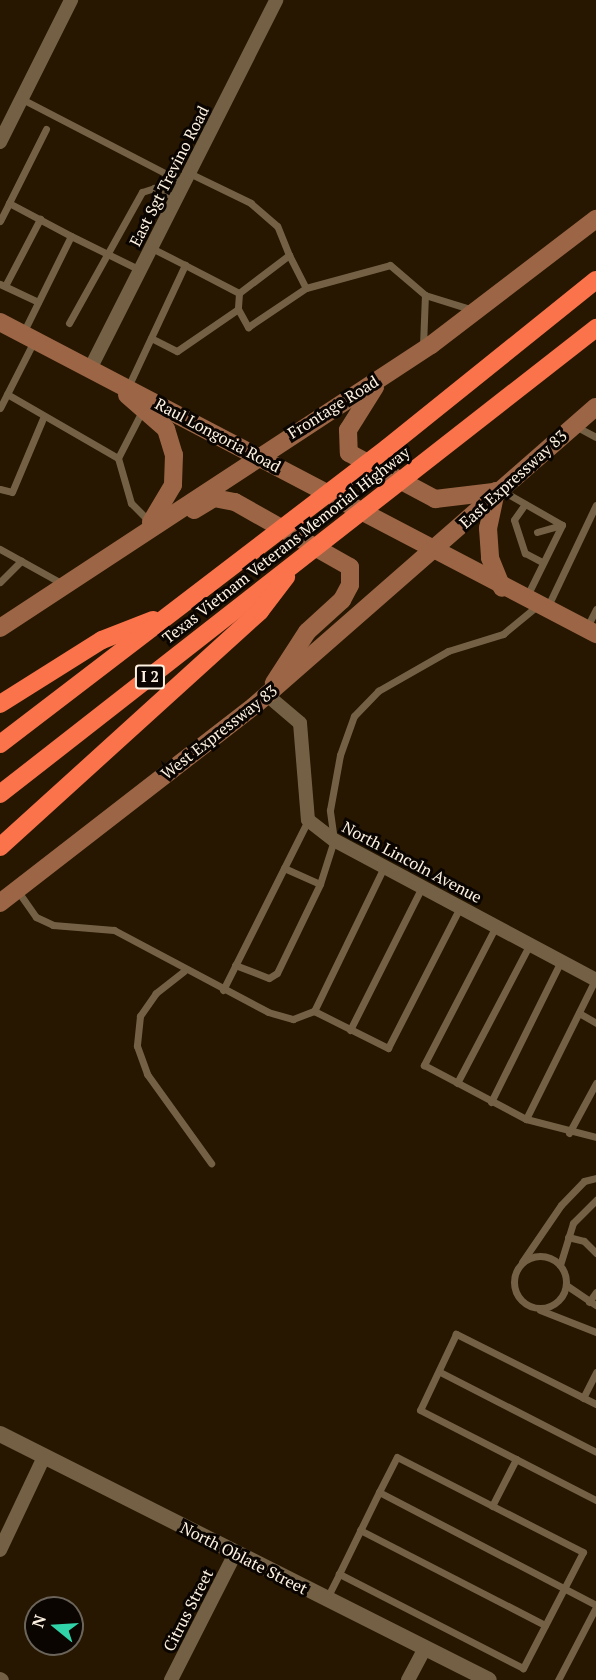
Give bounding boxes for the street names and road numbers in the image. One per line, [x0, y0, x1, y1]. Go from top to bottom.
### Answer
street label: East Sgt Trevino Road [125, 103, 213, 249]
street label: Frontage Road [284, 371, 382, 443]
street label: Raul Longoria Road [152, 394, 284, 476]
street label: East Expressway 83 [455, 426, 571, 532]
street label: Texas Vietnam Veterans Memorial Highway [158, 442, 414, 648]
road number: I 2 [134, 665, 166, 689]
street label: West Expressway 83 [157, 681, 281, 783]
street label: North Lincoln Avenue [339, 817, 485, 907]
street label: North Oblate Street [177, 1518, 311, 1598]
street label: Citrus Street [159, 1566, 217, 1654]

